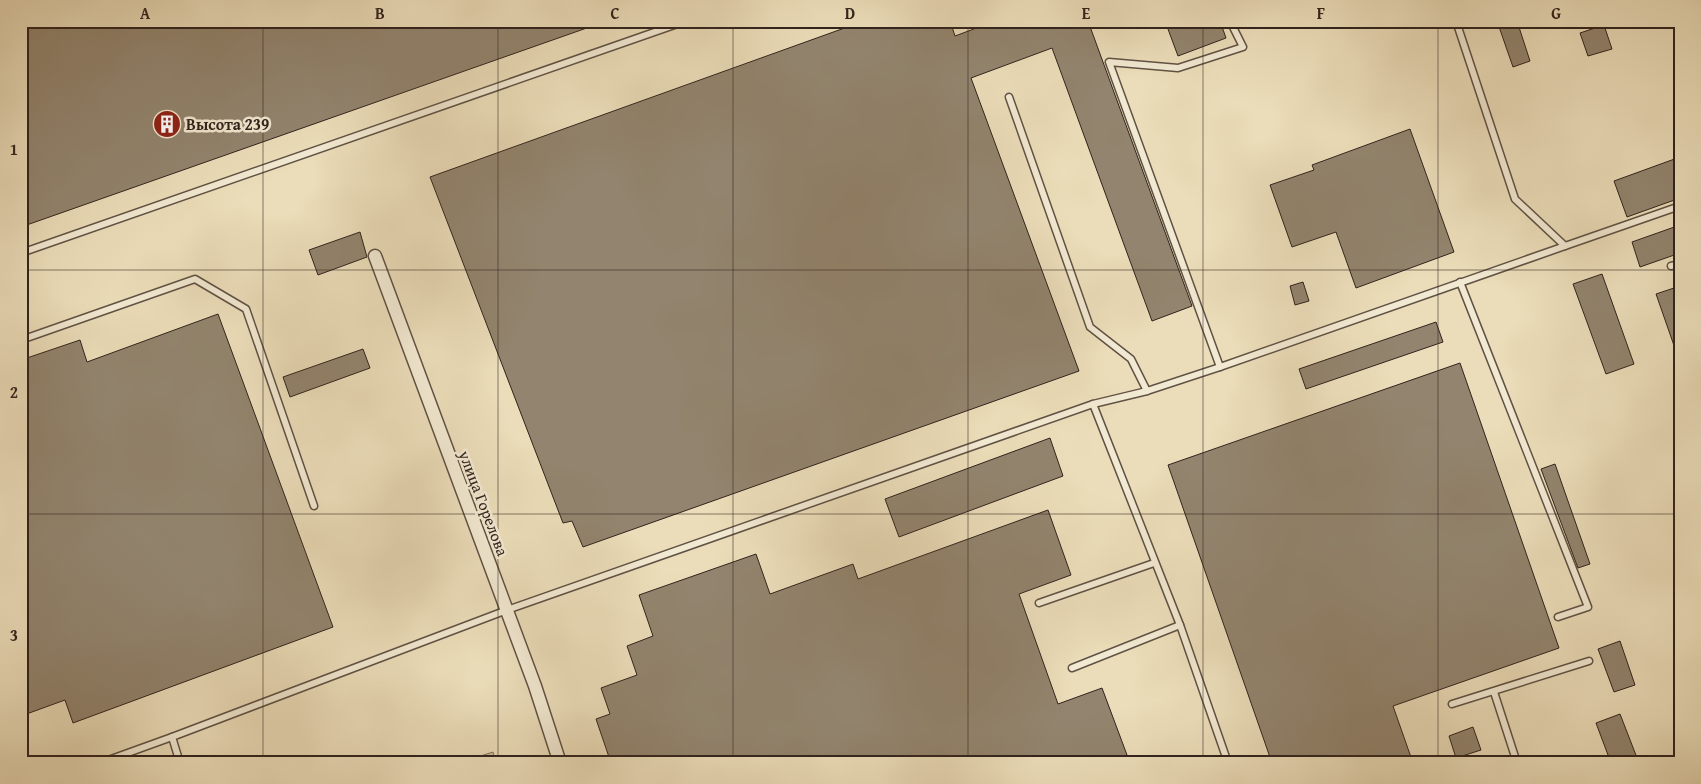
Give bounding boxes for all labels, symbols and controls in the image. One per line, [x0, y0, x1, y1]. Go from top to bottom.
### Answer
text: A [140, 1, 151, 25]
text: B [375, 1, 385, 25]
text: C [610, 1, 620, 25]
text: D [845, 1, 855, 25]
text: E [1082, 1, 1091, 25]
text: F [1317, 1, 1325, 25]
text: G [1551, 1, 1561, 25]
building icon: Высота 239 [152, 109, 182, 139]
place label: Высота 239 [186, 112, 269, 136]
text: 1 [10, 137, 18, 161]
text: 2 [10, 380, 18, 404]
street label: улица Горелова [453, 446, 515, 560]
text: 3 [10, 623, 18, 647]

